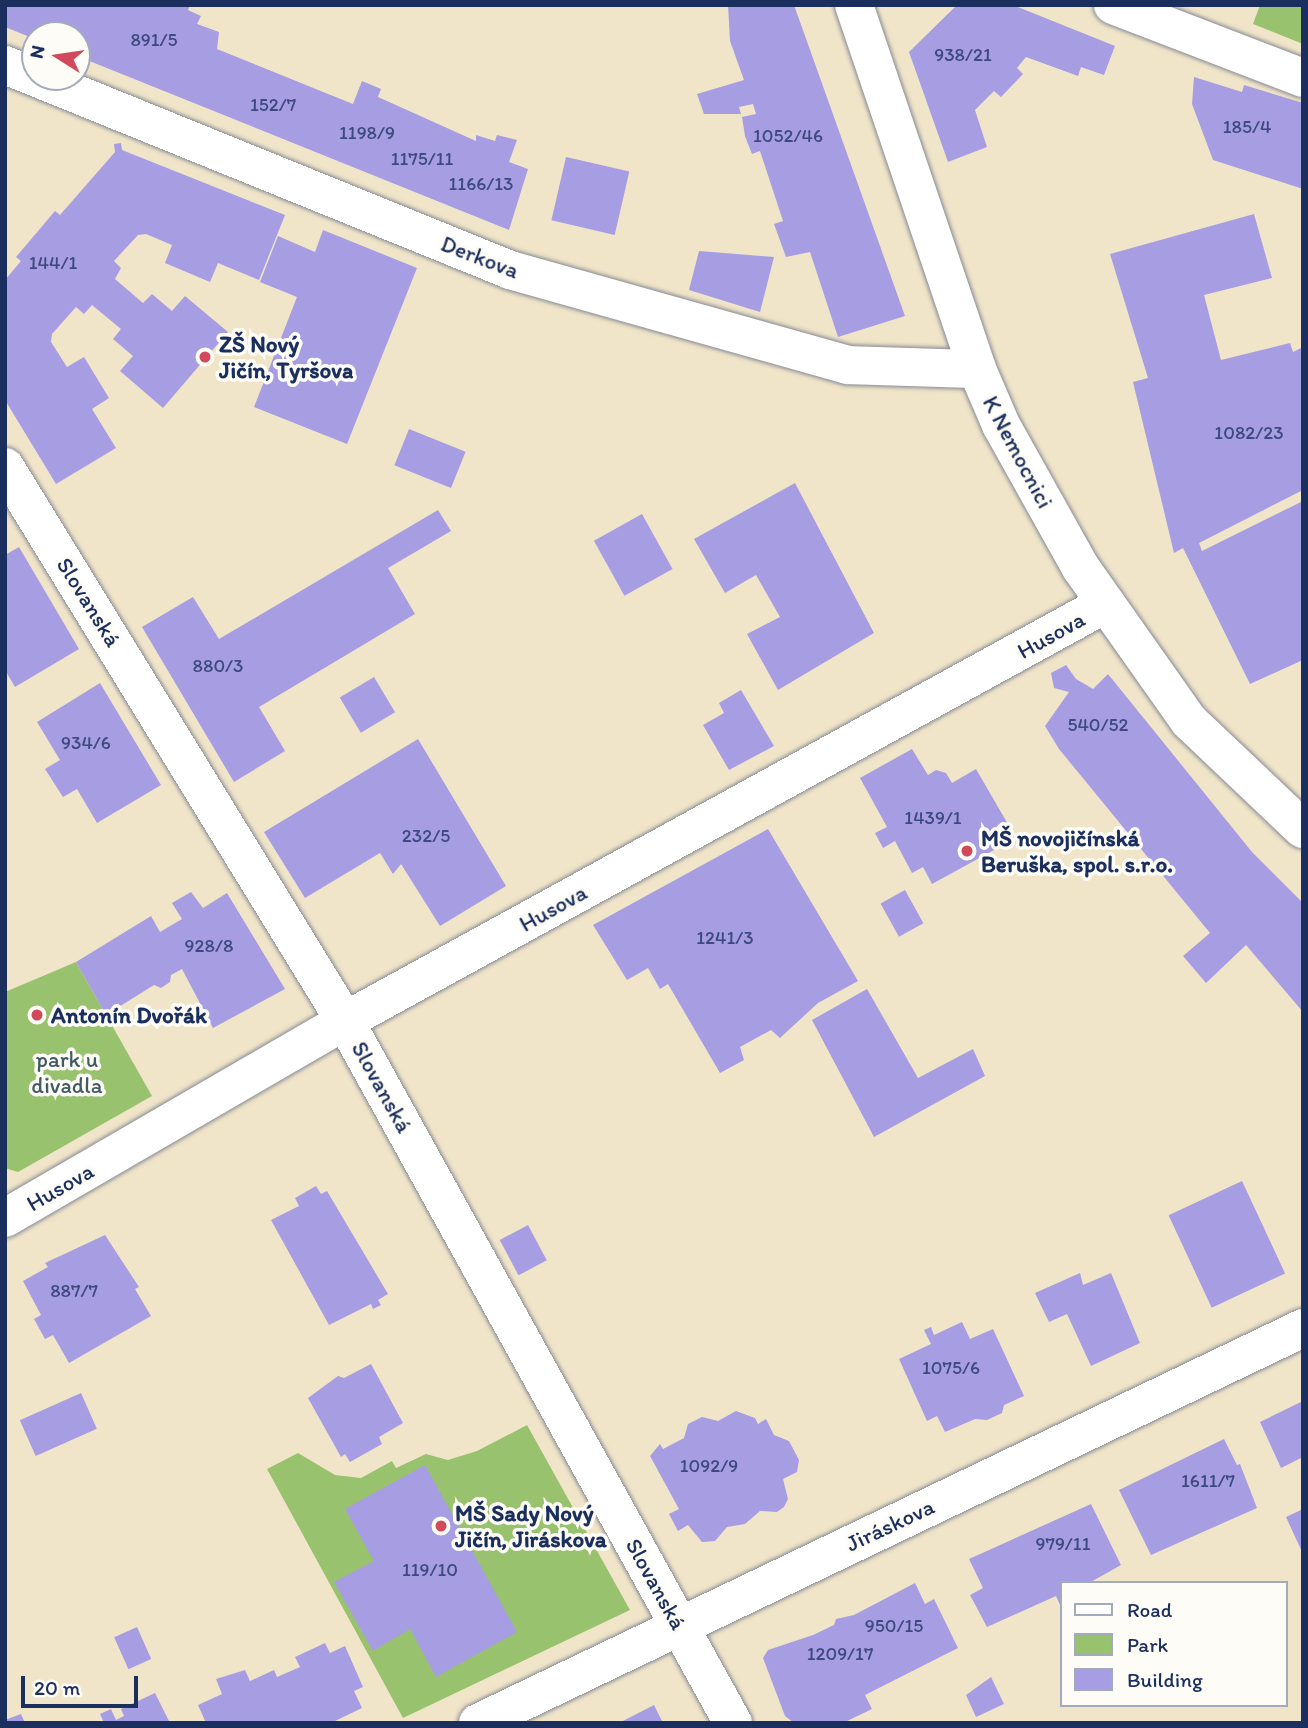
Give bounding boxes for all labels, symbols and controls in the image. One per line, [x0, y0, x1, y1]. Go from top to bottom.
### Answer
north arrow [21, 21, 91, 91]
house number: 891/5 [130, 29, 178, 51]
text: N [24, 43, 50, 61]
house number: 938/21 [934, 44, 992, 66]
house number: 152/7 [250, 94, 296, 116]
house number: 185/4 [1223, 116, 1271, 138]
house number: 1198/9 [339, 122, 395, 144]
house number: 1052/46 [753, 125, 823, 147]
house number: 1175/11 [391, 148, 453, 170]
house number: 1166/13 [449, 173, 513, 195]
street label: Derkova [437, 230, 523, 284]
house number: 144/1 [29, 252, 77, 274]
place label: ZŠ Nový Jičín, Tyršova [219, 330, 350, 384]
marker: ZŠ Nový Jičín, Tyršova [197, 349, 213, 365]
street label: K Nemocnici [977, 391, 1059, 513]
house number: 1082/23 [1214, 422, 1284, 444]
street label: Slovanská [51, 552, 127, 652]
street label: Husova [1012, 605, 1090, 665]
house number: 880/3 [193, 655, 243, 677]
house number: 540/52 [1067, 714, 1129, 736]
house number: 934/6 [61, 732, 111, 754]
house number: 1439/1 [904, 807, 962, 829]
place label: MŠ novojičínská Beruška, spol. s.r.o. [981, 824, 1171, 878]
house number: 232/5 [402, 825, 450, 847]
marker: MŠ novojičínská Beruška, spol. s.r.o. [959, 843, 975, 859]
street label: Husova [514, 878, 592, 938]
house number: 1241/3 [696, 927, 754, 949]
house number: 928/8 [185, 935, 233, 957]
place label: Antonín Dvořák [51, 1001, 206, 1029]
marker: Antonín Dvořák [29, 1007, 45, 1023]
street label: Slovanská [346, 1037, 418, 1137]
park label: park u divadla [31, 1045, 103, 1099]
street label: Husova [21, 1157, 99, 1217]
house number: 887/7 [50, 1280, 98, 1302]
house number: 1075/6 [922, 1357, 980, 1379]
house number: 1092/9 [680, 1455, 738, 1477]
house number: 1611/7 [1181, 1470, 1235, 1492]
street label: Jiráskova [841, 1492, 939, 1558]
place label: MŠ Sady Nový Jičín, Jiráskova [455, 1499, 607, 1553]
marker: MŠ Sady Nový Jičín, Jiráskova [433, 1518, 449, 1534]
house number: 979/11 [1036, 1533, 1090, 1555]
street label: Slovanská [620, 1534, 692, 1634]
house number: 119/10 [402, 1559, 458, 1581]
legend [1060, 1581, 1287, 1707]
text: Road [1127, 1597, 1172, 1622]
house number: 950/15 [865, 1615, 923, 1637]
text: Park [1127, 1632, 1168, 1657]
house number: 1209/17 [807, 1643, 873, 1665]
scale bar [24, 1662, 142, 1706]
text: Building [1127, 1667, 1203, 1692]
text: 20 m [34, 1675, 80, 1700]

